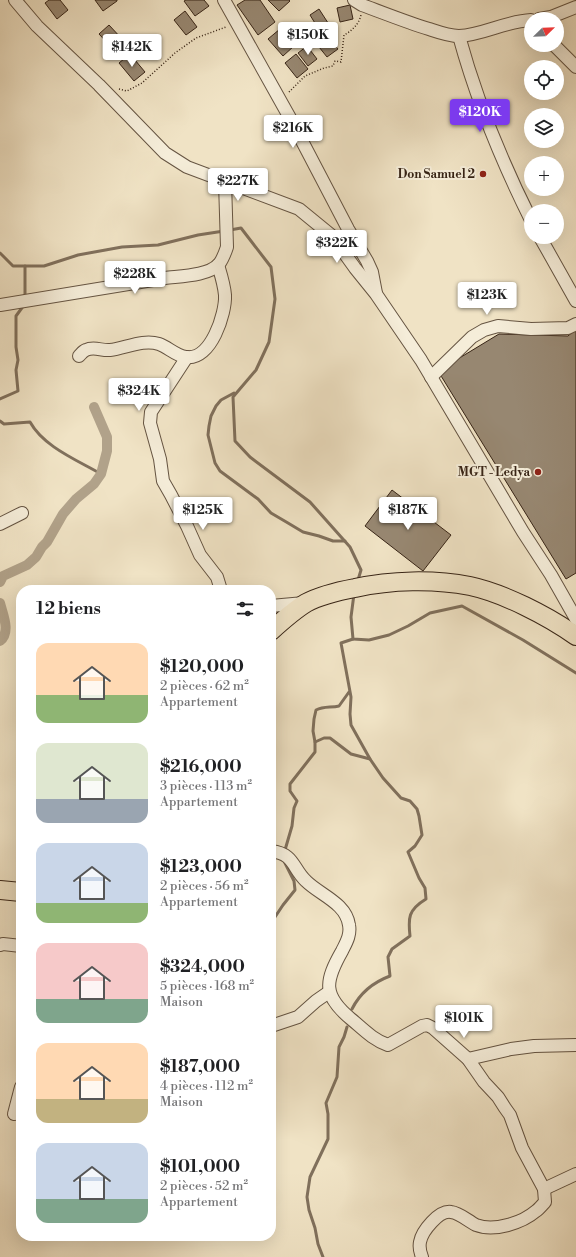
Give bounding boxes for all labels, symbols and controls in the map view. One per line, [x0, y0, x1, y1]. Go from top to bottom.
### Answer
north arrow [524, 12, 564, 52]
map controls [524, 12, 564, 244]
pin: $150K [280, 22, 336, 56]
text: $150K [287, 27, 329, 43]
pin: $142K [104, 34, 160, 68]
text: $142K [112, 39, 152, 55]
button: locate [524, 60, 564, 100]
pin: $120K [452, 99, 508, 133]
text: $120K [459, 104, 501, 120]
button: layers [524, 108, 564, 148]
pin: $216K [265, 115, 321, 149]
text: $216K [273, 120, 313, 136]
button: + [524, 156, 564, 196]
place label: Don Samuel 2 [398, 167, 475, 182]
pin: $227K [210, 168, 266, 202]
marker: Don Samuel 2 [478, 169, 488, 179]
text: $227K [217, 173, 259, 189]
button: − [524, 204, 564, 244]
pin: $322K [309, 230, 365, 264]
text: $322K [316, 235, 358, 251]
pin: $228K [107, 261, 163, 295]
text: $228K [114, 266, 156, 282]
pin: $123K [459, 282, 515, 316]
text: $123K [467, 287, 507, 303]
pin: $324K [111, 378, 167, 412]
text: $324K [117, 383, 161, 399]
place label: MGT - Ledya [458, 465, 530, 480]
marker: MGT - Ledya [533, 467, 543, 477]
pin: $125K [175, 497, 231, 531]
pin: $187K [380, 497, 436, 531]
text: $125K [183, 502, 223, 518]
text: $187K [388, 502, 428, 518]
text: 12 biens [36, 598, 101, 620]
icon: filters [234, 598, 256, 620]
text: $120,000 [160, 656, 244, 678]
icon: home [68, 659, 116, 707]
text: 2 pièces · 62 m² [160, 678, 249, 694]
text: Appartement [160, 694, 238, 710]
text: $216,000 [160, 756, 242, 778]
icon: home [68, 759, 116, 807]
text: 3 pièces · 113 m² [160, 778, 252, 794]
text: Appartement [160, 794, 238, 810]
text: $123,000 [160, 856, 242, 878]
icon: home [68, 859, 116, 907]
text: 2 pièces · 56 m² [160, 878, 248, 894]
text: Appartement [160, 894, 238, 910]
text: $324,000 [160, 956, 245, 978]
icon: home [68, 959, 116, 1007]
text: 5 pièces · 168 m² [160, 978, 254, 994]
text: Maison [160, 994, 203, 1010]
pin: $101K [436, 1005, 492, 1039]
text: $101K [444, 1010, 484, 1026]
text: $187,000 [160, 1056, 240, 1078]
icon: home [68, 1059, 116, 1107]
text: 4 pièces · 112 m² [160, 1078, 253, 1094]
text: Maison [160, 1094, 203, 1110]
text: $101,000 [160, 1156, 240, 1178]
icon: home [68, 1159, 116, 1207]
text: 2 pièces · 52 m² [160, 1178, 248, 1194]
text: Appartement [160, 1194, 238, 1210]

